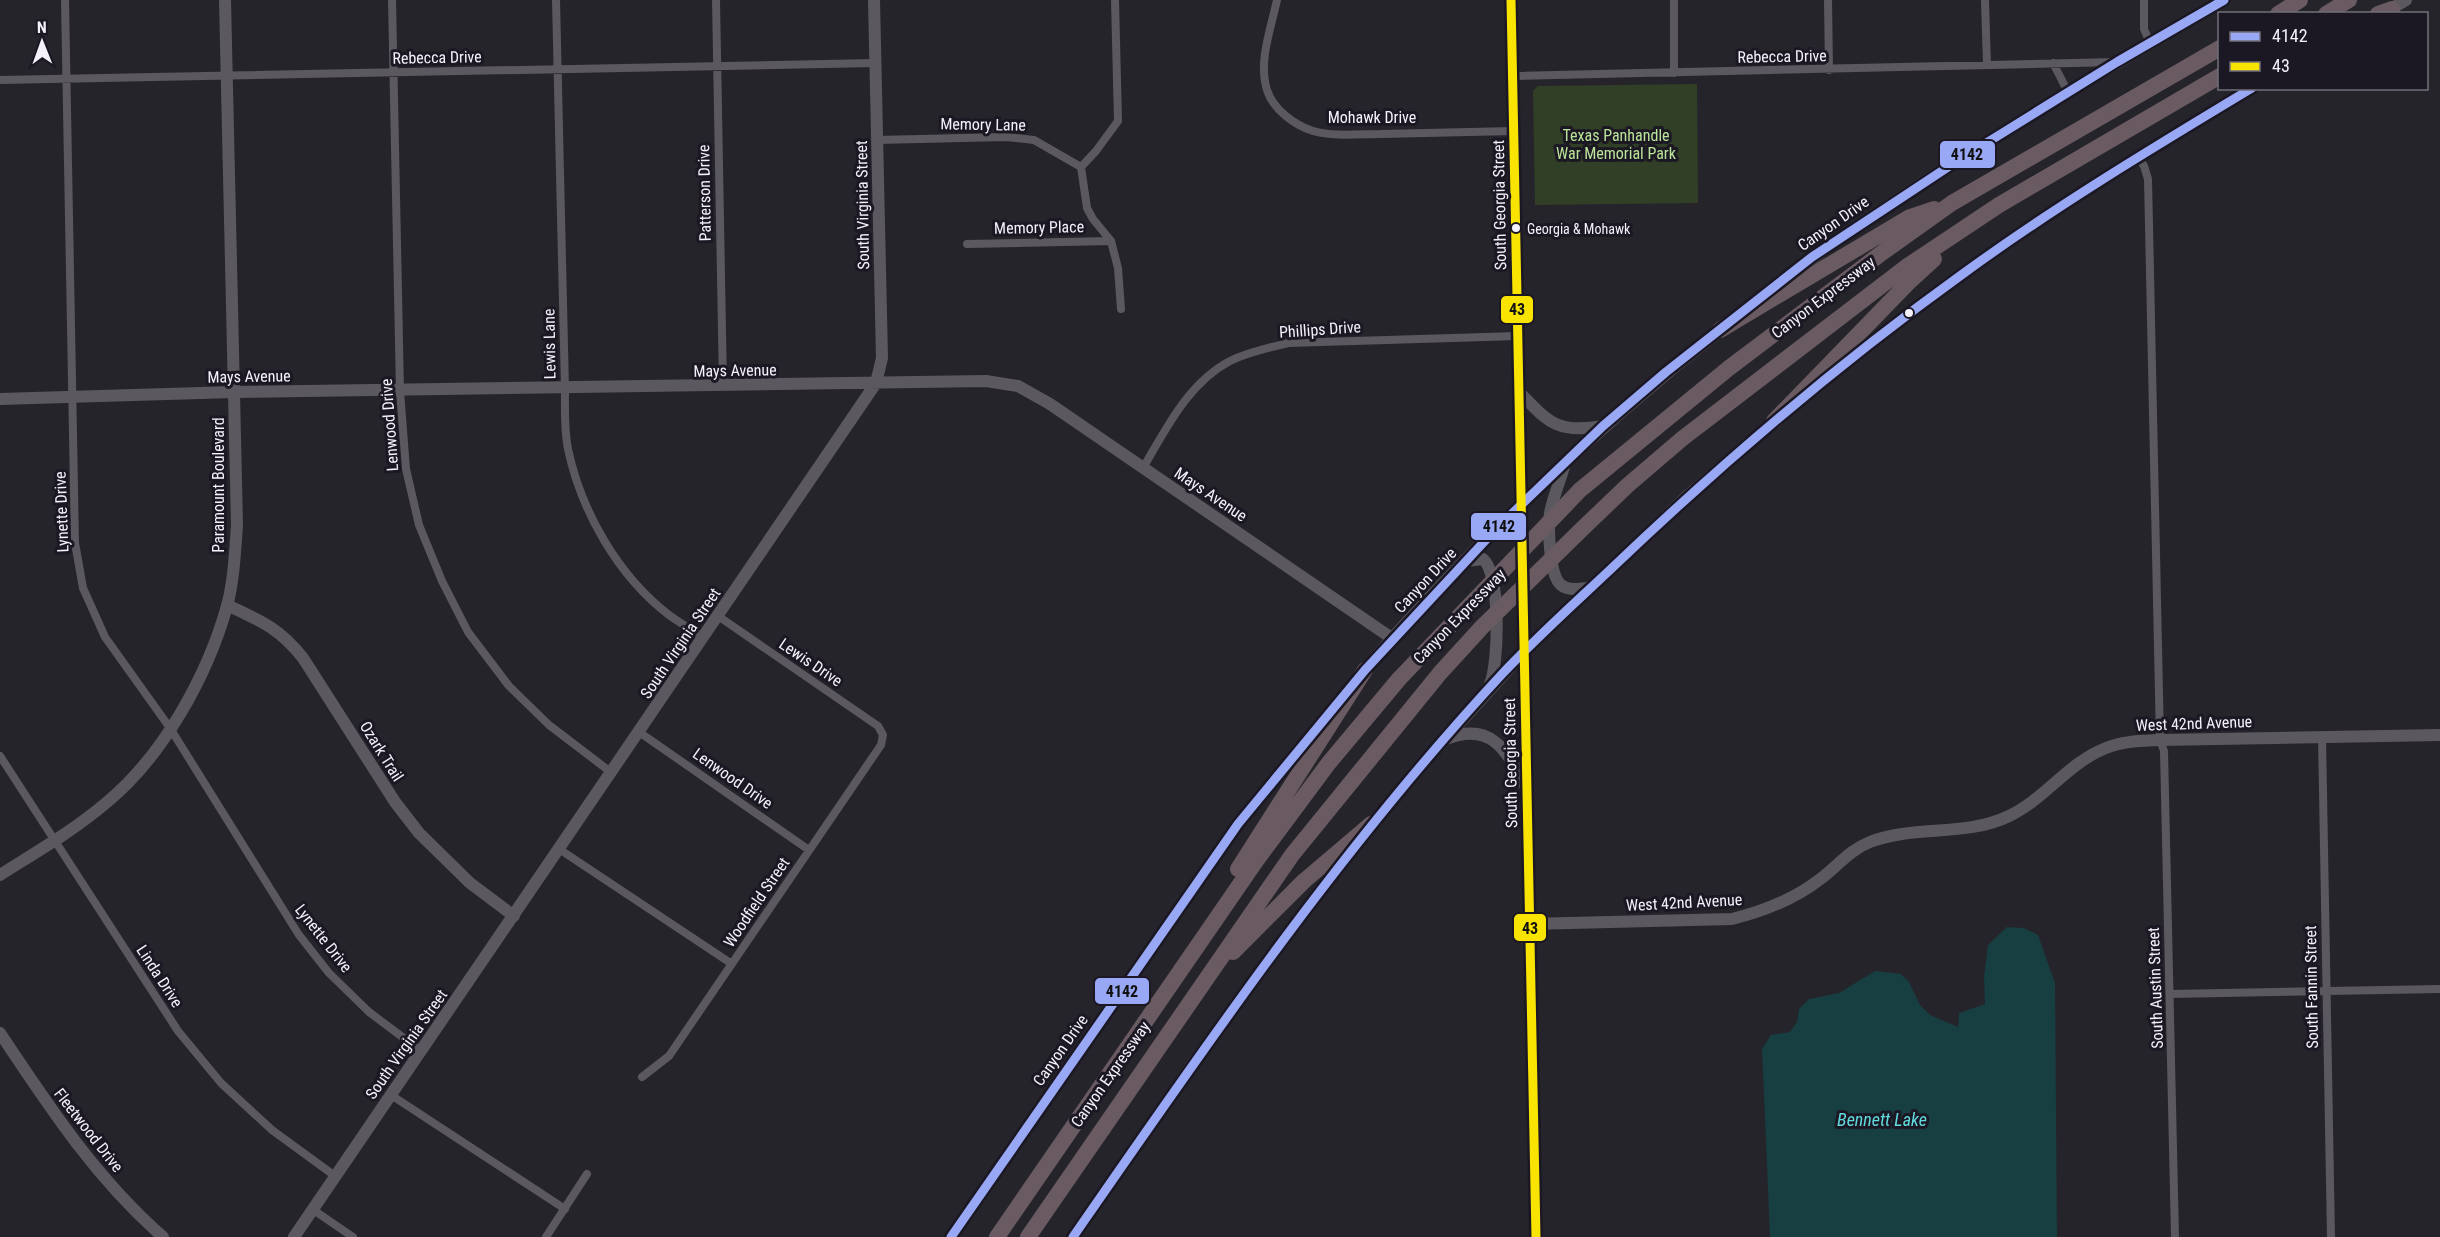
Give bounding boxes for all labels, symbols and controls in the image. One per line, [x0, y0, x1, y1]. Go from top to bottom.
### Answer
north arrow [12, 12, 72, 72]
legend [2218, 12, 2428, 90]
text: N [37, 18, 47, 37]
text: 4142 [2272, 25, 2308, 46]
street label: Rebecca Drive [1737, 46, 1827, 67]
street label: Rebecca Drive [392, 47, 482, 68]
text: 43 [2272, 55, 2290, 76]
street label: Mohawk Drive [1328, 108, 1416, 127]
street label: Memory Lane [940, 114, 1026, 135]
park label: Texas Panhandle War Memorial Park [1556, 126, 1677, 163]
street label: South Georgia Street [1489, 139, 1510, 270]
street label: South Virginia Street [852, 140, 873, 270]
line badge: 4142 [1939, 140, 1996, 169]
street label: Patterson Drive [694, 144, 715, 242]
text: 4142 [1951, 145, 1983, 164]
street label: Canyon Drive [1794, 192, 1872, 255]
street label: Memory Place [994, 217, 1084, 238]
place label: Georgia & Mohawk [1527, 221, 1631, 237]
marker: Georgia & Mohawk [1510, 222, 1522, 234]
street label: Canyon Expressway [1768, 252, 1879, 343]
line badge: 43 [1500, 295, 1534, 324]
text: 43 [1509, 300, 1525, 319]
unlabelled marker [1903, 307, 1915, 319]
street label: Lewis Lane [539, 308, 560, 379]
street label: Phillips Drive [1278, 317, 1362, 342]
street label: Mays Avenue [693, 360, 777, 381]
street label: Mays Avenue [207, 366, 291, 387]
street label: Lenwood Drive [377, 378, 402, 472]
street label: Paramount Boulevard [209, 417, 228, 553]
street label: Mays Avenue [1171, 463, 1251, 526]
street label: Lynette Drive [51, 471, 72, 553]
line badge: 4142 [1470, 512, 1527, 541]
text: 4142 [1483, 517, 1515, 536]
street label: Canyon Drive [1390, 544, 1460, 617]
street label: Canyon Expressway [1409, 565, 1510, 668]
street label: South Virginia Street [636, 584, 725, 702]
street label: Lewis Drive [776, 634, 846, 690]
street label: South Georgia Street [1500, 697, 1521, 828]
street label: West 42nd Avenue [2136, 712, 2253, 735]
street label: Ozark Trail [356, 718, 407, 785]
street label: Lenwood Drive [689, 744, 776, 813]
street label: Woodfield Street [719, 854, 794, 951]
street label: West 42nd Avenue [1625, 890, 1743, 915]
street label: Lynette Drive [291, 901, 356, 976]
line badge: 43 [1513, 913, 1547, 942]
text: 43 [1522, 919, 1538, 938]
street label: South Fannin Street [2301, 925, 2322, 1049]
street label: South Austin Street [2144, 927, 2167, 1049]
street label: Linda Drive [132, 942, 187, 1011]
line badge: 4142 [1094, 977, 1150, 1005]
text: 4142 [1106, 982, 1138, 1001]
street label: South Virginia Street [362, 986, 451, 1103]
street label: Canyon Drive [1029, 1011, 1092, 1089]
street label: Canyon Expressway [1067, 1017, 1154, 1131]
street label: Fleetwood Drive [50, 1085, 127, 1176]
water label: Bennett Lake [1837, 1109, 1927, 1130]

